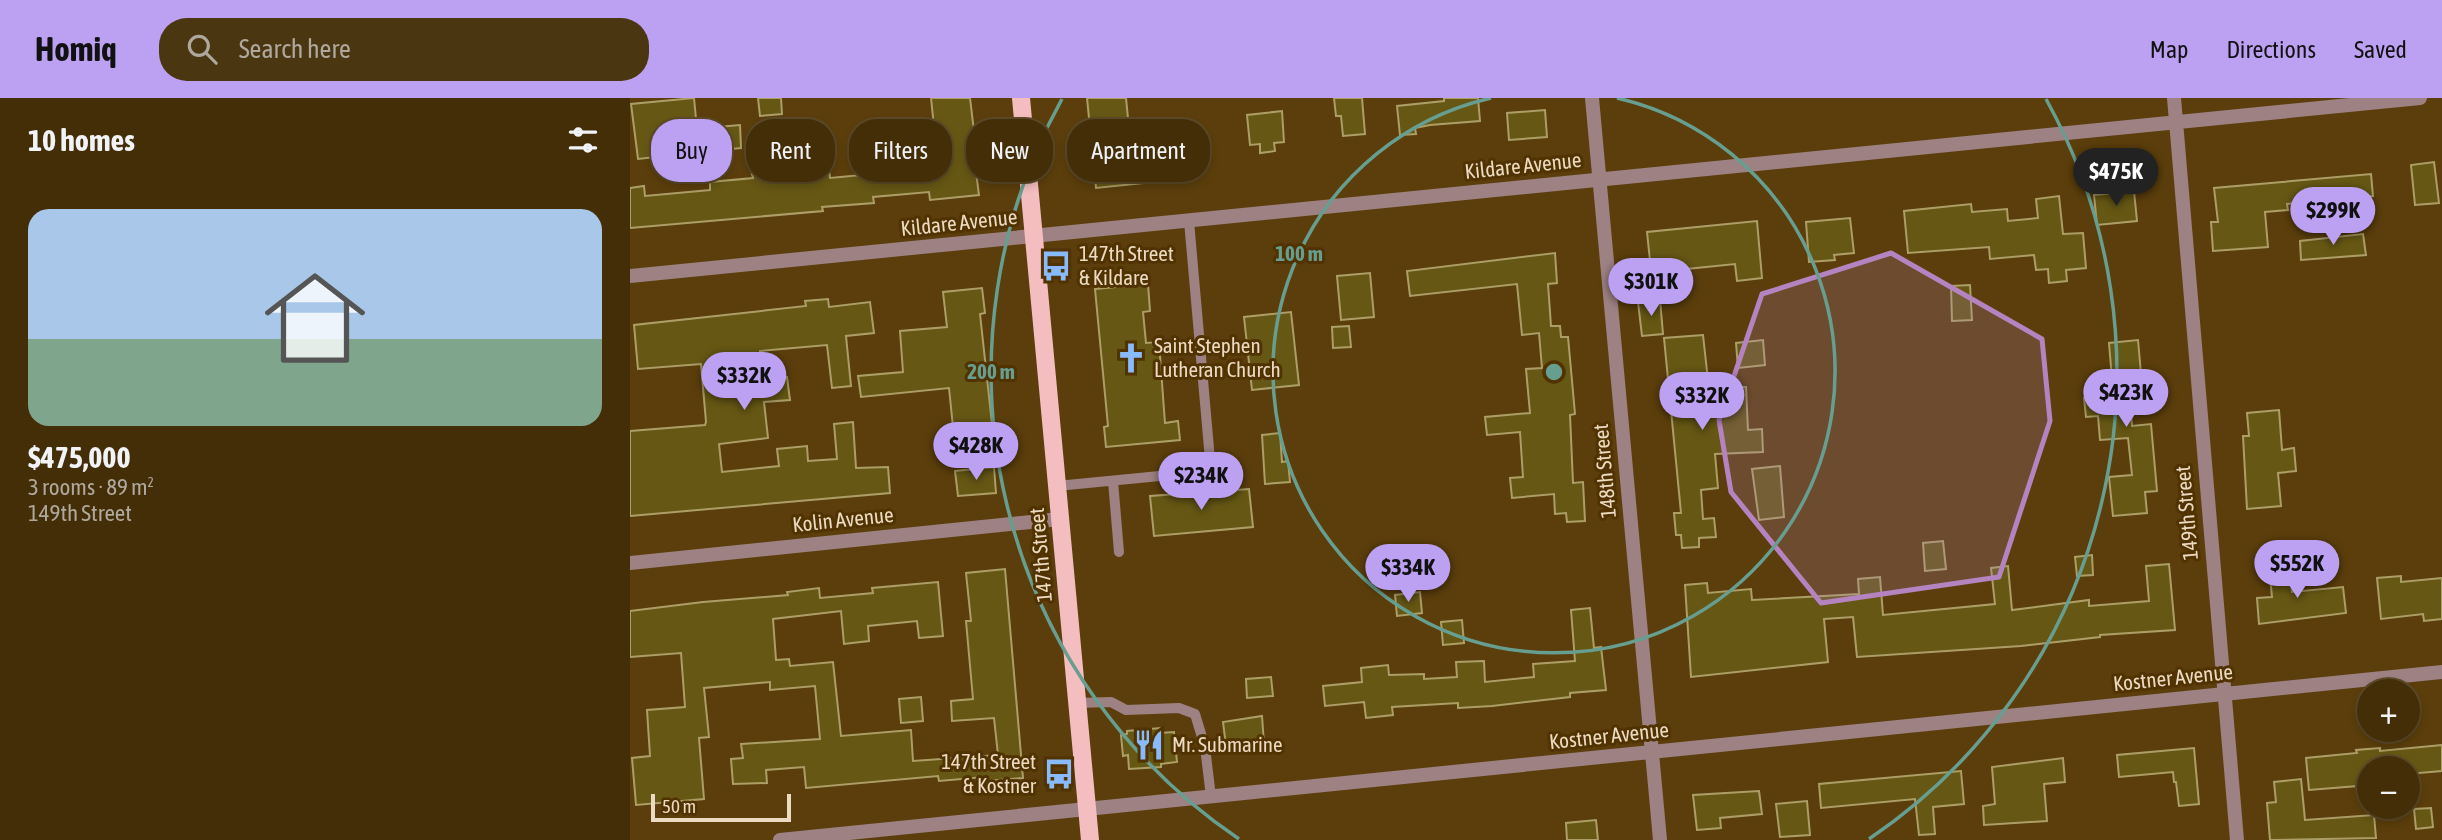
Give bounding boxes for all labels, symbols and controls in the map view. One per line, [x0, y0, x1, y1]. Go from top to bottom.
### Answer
search box [159, 18, 649, 81]
text: Homiq [35, 30, 117, 68]
icon: search [183, 30, 221, 68]
text: Search here [239, 34, 351, 64]
text: Map [2150, 36, 2188, 63]
text: Directions [2226, 36, 2316, 63]
text: Saved [2354, 36, 2407, 63]
chip: Buy [651, 119, 732, 182]
chip: Rent [746, 119, 835, 182]
chip: Filters [849, 119, 952, 182]
chip: New [966, 119, 1053, 182]
chip: Apartment [1067, 119, 1210, 182]
icon: filters [564, 121, 602, 159]
text: 10 homes [28, 123, 135, 157]
street label: Kildare Avenue [1463, 147, 1582, 183]
pin: $475K [2067, 148, 2165, 208]
text: $475K [2089, 158, 2143, 184]
pin: $299K [2284, 188, 2382, 247]
text: $299K [2306, 197, 2360, 223]
street label: Kildare Avenue [899, 204, 1018, 240]
place label: 147th Street & Kildare [1079, 241, 1174, 289]
text: 100 m [1275, 241, 1323, 265]
bus stop icon: 147th Street & Kildare [1039, 249, 1073, 283]
icon: home [252, 255, 378, 381]
pin: $301K [1602, 258, 1700, 318]
text: $301K [1624, 268, 1678, 294]
place label: Saint Stephen Lutheran Church [1154, 333, 1281, 381]
church icon: Saint Stephen Lutheran Church [1114, 341, 1148, 375]
pin: $332K [695, 352, 793, 412]
text: 200 m [967, 359, 1015, 383]
centre of rings [1542, 360, 1566, 384]
text: $332K [717, 362, 771, 388]
pin: $423K [2077, 370, 2175, 429]
pin: $332K [1653, 372, 1751, 432]
text: $423K [2099, 379, 2153, 405]
text: $332K [1675, 382, 1729, 408]
pin: $428K [927, 422, 1025, 482]
street label: 148th Street [1588, 423, 1620, 519]
text: $428K [949, 432, 1003, 458]
text: $475,000 [28, 440, 131, 474]
pin: $234K [1152, 452, 1250, 512]
text: $234K [1174, 462, 1228, 488]
street label: 149th Street [2170, 465, 2202, 561]
text: 3 rooms · 89 m² [28, 474, 154, 500]
text: 149th Street [28, 500, 132, 526]
street label: Kolin Avenue [791, 502, 895, 536]
street label: 147th Street [1024, 507, 1056, 603]
pin: $552K [2248, 540, 2346, 600]
pin: $334K [1359, 545, 1457, 604]
text: $552K [2270, 550, 2324, 576]
text: $334K [1381, 554, 1435, 580]
street label: Kostner Avenue [2112, 659, 2234, 695]
map controls [2357, 679, 2420, 819]
button: + [2357, 679, 2420, 742]
street label: Kostner Avenue [1548, 717, 1670, 753]
restaurant icon: Mr. Submarine [1132, 728, 1166, 762]
place label: Mr. Submarine [1172, 732, 1283, 756]
place label: 147th Street & Kostner [941, 749, 1037, 797]
button: − [2357, 756, 2420, 819]
bus stop icon: 147th Street & Kostner [1042, 757, 1076, 791]
scale bar [651, 791, 791, 823]
text: 50 m [662, 795, 696, 817]

